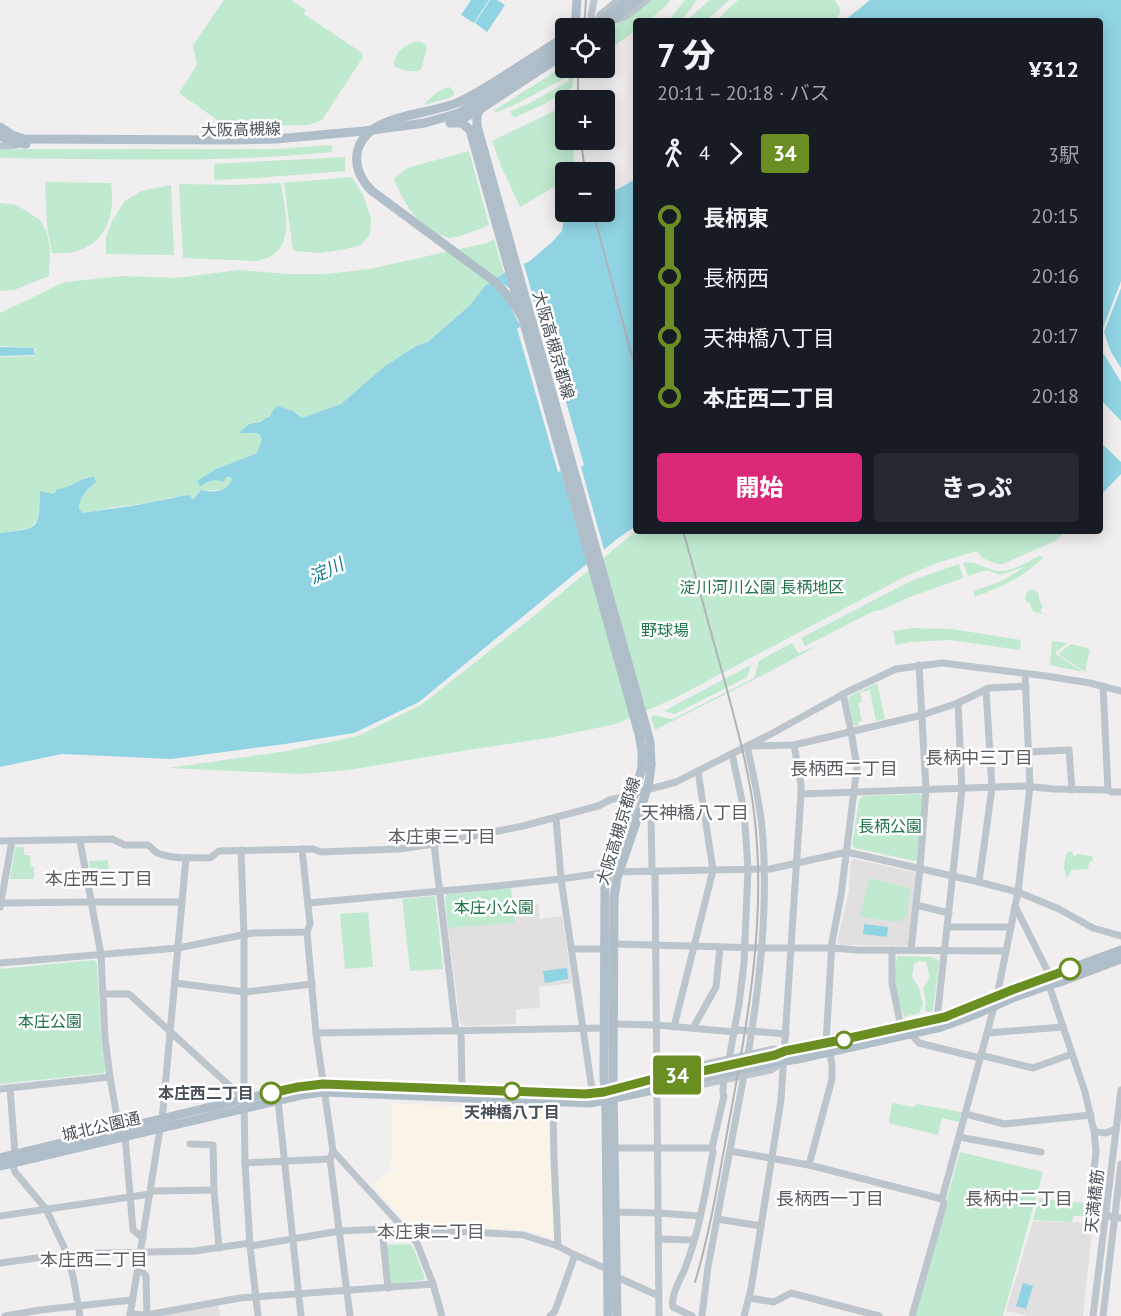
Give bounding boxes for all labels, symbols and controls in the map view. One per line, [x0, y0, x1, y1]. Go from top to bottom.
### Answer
map controls [555, 18, 615, 222]
button: locate [555, 18, 615, 78]
text: 7 分 [657, 33, 715, 76]
text: ¥312 [1029, 55, 1079, 83]
text: 20:11 – 20:18 · バス [657, 80, 830, 106]
button: + [555, 90, 615, 150]
street label: 大阪高槻線 [201, 118, 281, 140]
icon: walk [657, 137, 690, 170]
icon: forward [719, 137, 752, 170]
text: 4 [699, 140, 710, 166]
text: 34 [773, 140, 797, 167]
text: 3駅 [1048, 142, 1079, 168]
button: − [555, 162, 615, 222]
text: 20:15 [1031, 203, 1079, 229]
text: 長柄東 [703, 204, 769, 232]
text: 20:16 [1031, 263, 1079, 289]
text: 長柄西 [703, 264, 769, 292]
street label: 大阪高槻京都線 [529, 288, 579, 402]
text: 20:17 [1031, 323, 1079, 349]
text: 天神橋八丁目 [703, 324, 835, 352]
text: 20:18 [1031, 383, 1079, 409]
text: 本庄西二丁目 [703, 384, 835, 412]
button: 開始 [657, 453, 862, 522]
button: きっぷ [874, 453, 1079, 522]
water label: 淀川 [305, 551, 349, 589]
park label: 淀川河川公園 長柄地区 [680, 577, 844, 597]
park label: 野球場 [641, 620, 689, 640]
district label: 長柄中三丁目 [925, 746, 1033, 769]
district label: 長柄西二丁目 [790, 757, 898, 780]
street label: 大阪高槻京都線 [592, 775, 644, 887]
district label: 天神橋八丁目 [641, 801, 749, 824]
park label: 長柄公園 [858, 816, 922, 836]
district label: 本庄東三丁目 [388, 825, 496, 848]
district label: 本庄西三丁目 [45, 867, 153, 890]
park label: 本庄小公園 [454, 897, 534, 917]
unlabelled marker [1059, 958, 1081, 980]
park label: 本庄公園 [18, 1011, 82, 1031]
unlabelled marker [835, 1031, 853, 1049]
line badge: 34 [650, 1056, 704, 1094]
text: 34 [665, 1062, 689, 1089]
marker: 本庄西二丁目 [260, 1082, 282, 1104]
marker: 天神橋八丁目 [503, 1082, 521, 1100]
place label: 本庄西二丁目 [158, 1083, 254, 1103]
place label: 天神橋八丁目 [464, 1102, 560, 1122]
street label: 城北公園通 [60, 1107, 142, 1145]
street label: 天満橋筋 [1081, 1168, 1107, 1234]
district label: 長柄西一丁目 [776, 1187, 884, 1210]
district label: 長柄中二丁目 [965, 1187, 1073, 1210]
district label: 本庄東二丁目 [377, 1220, 485, 1243]
district label: 本庄西二丁目 [40, 1248, 148, 1271]

